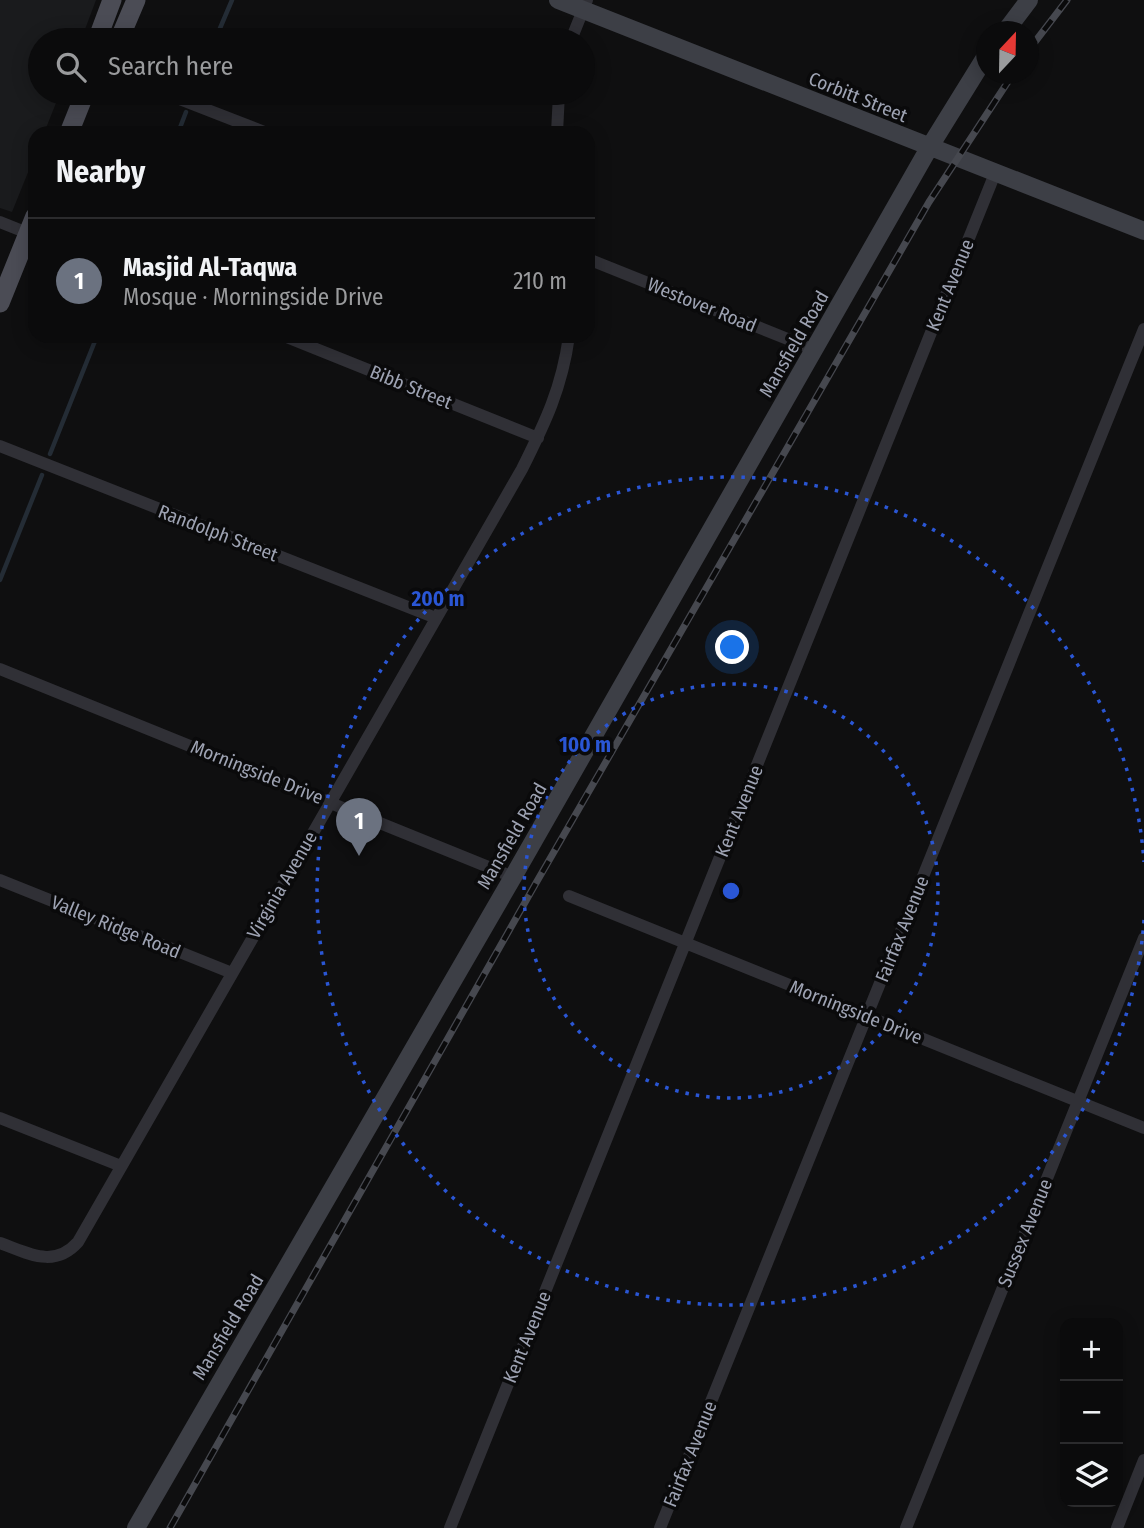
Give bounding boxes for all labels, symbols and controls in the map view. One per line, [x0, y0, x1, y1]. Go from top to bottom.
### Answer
north arrow [976, 21, 1039, 84]
search box [28, 28, 595, 105]
icon: search [52, 48, 90, 86]
text: Search here [108, 51, 233, 82]
street label: Corbitt Street [805, 67, 911, 128]
text: Nearby [56, 154, 145, 190]
street label: Kent Avenue [921, 236, 979, 334]
text: Masjid Al-Taqwa [123, 252, 297, 283]
text: 1 [74, 267, 84, 295]
text: 210 m [513, 267, 567, 295]
street label: Westover Road [644, 273, 760, 337]
text: Mosque · Morningside Drive [123, 283, 383, 311]
street label: Mansfield Road [754, 287, 834, 401]
street label: Bibb Street [367, 360, 456, 414]
street label: Randolph Street [155, 500, 282, 567]
text: 200 m [410, 586, 465, 612]
your location [715, 630, 749, 664]
text: 100 m [559, 732, 611, 758]
street label: Morningside Drive [187, 735, 327, 809]
street label: Kent Avenue [710, 762, 768, 860]
street label: Mansfield Road [472, 779, 552, 893]
pin: 1 [336, 798, 382, 856]
street label: Virginia Avenue [242, 827, 322, 943]
street label: Fairfax Avenue [870, 873, 934, 985]
centre of rings [719, 879, 743, 903]
street label: Valley Ridge Road [48, 891, 184, 963]
street label: Morningside Drive [786, 975, 926, 1049]
street label: Sussex Avenue [993, 1176, 1057, 1290]
street label: Mansfield Road [187, 1270, 269, 1384]
street label: Kent Avenue [498, 1288, 556, 1386]
map controls [1060, 1318, 1123, 1507]
button: + [1060, 1318, 1123, 1381]
button: − [1060, 1381, 1123, 1444]
street label: Fairfax Avenue [658, 1398, 722, 1510]
button: layers [1060, 1444, 1123, 1507]

